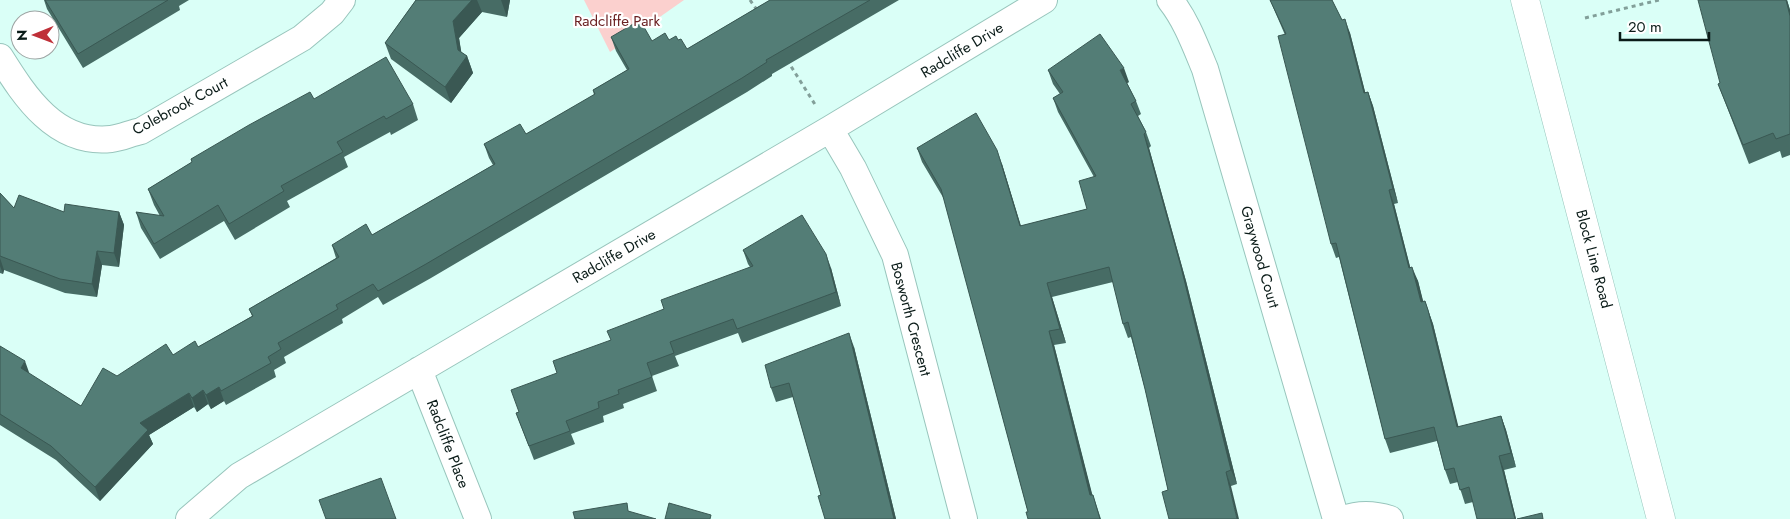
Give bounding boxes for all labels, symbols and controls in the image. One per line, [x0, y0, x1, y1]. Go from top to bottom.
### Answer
north arrow [10, 10, 60, 60]
park label: Radcliffe Park [574, 10, 661, 32]
scale bar [1620, 10, 1709, 42]
text: 20 m [1628, 16, 1662, 38]
street label: Radcliffe Drive [917, 17, 1008, 83]
text: N [12, 29, 32, 41]
street label: Colebrook Court [128, 71, 232, 141]
street label: Graywood Court [1235, 203, 1285, 311]
street label: Block Line Road [1570, 207, 1618, 311]
street label: Radcliffe Drive [568, 223, 660, 289]
street label: Bosworth Crescent [885, 260, 937, 379]
street label: Radcliffe Place [421, 397, 475, 492]

